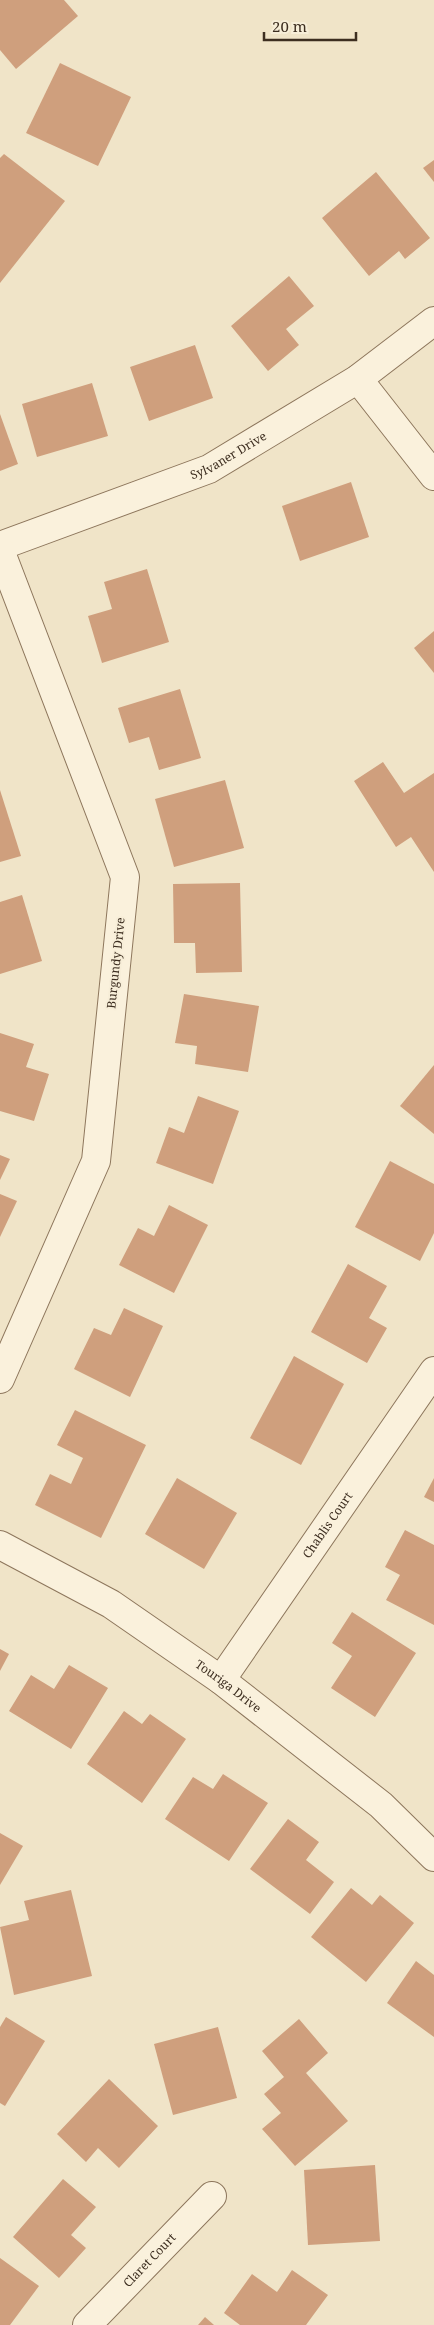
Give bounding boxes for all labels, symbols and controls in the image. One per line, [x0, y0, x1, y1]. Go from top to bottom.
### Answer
scale bar [264, 10, 356, 42]
text: 20 m [272, 16, 307, 36]
street label: Sylvaner Drive [188, 427, 269, 483]
street label: Burgundy Drive [102, 916, 129, 1009]
street label: Chablis Court [298, 1488, 356, 1561]
street label: Touriga Drive [192, 1656, 265, 1716]
street label: Claret Court [119, 2229, 179, 2291]

